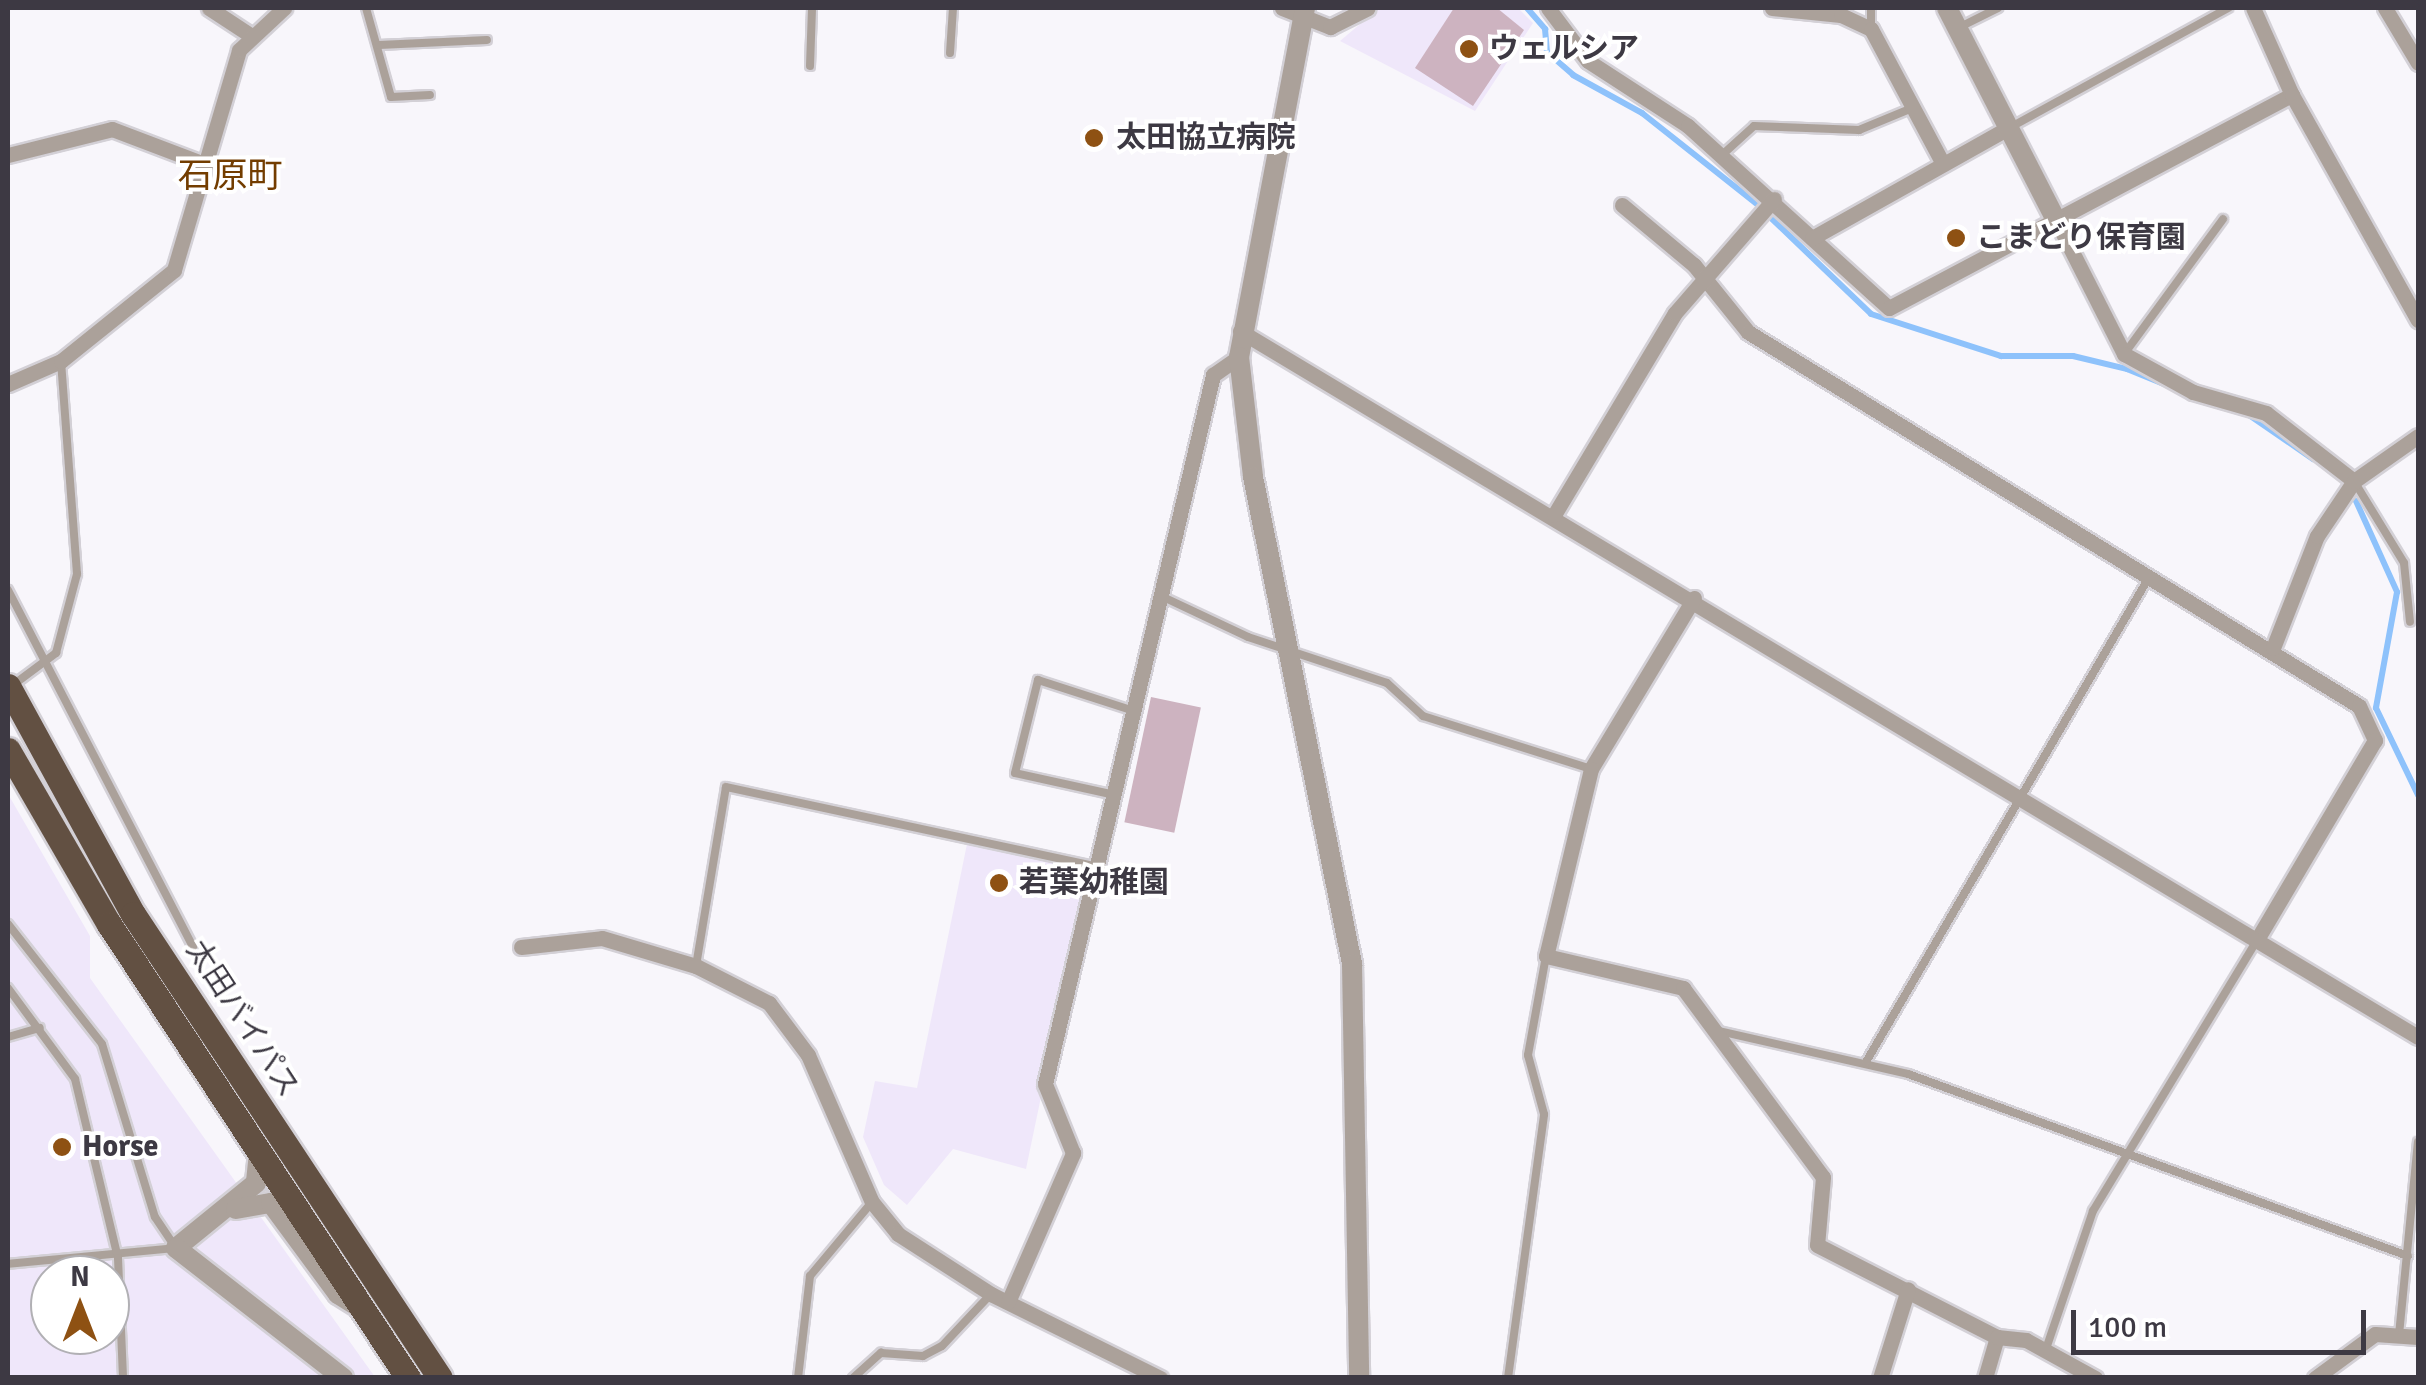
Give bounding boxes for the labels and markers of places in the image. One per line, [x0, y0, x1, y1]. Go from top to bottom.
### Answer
place label: ウェルシア [1489, 31, 1639, 67]
marker: ウェルシア [1458, 38, 1480, 60]
place label: 太田協立病院 [1116, 120, 1296, 156]
marker: 太田協立病院 [1081, 125, 1107, 151]
place label: こまどり保育園 [1976, 220, 2186, 256]
marker: こまどり保育園 [1945, 227, 1967, 249]
place label: 若葉幼稚園 [1019, 865, 1169, 901]
marker: 若葉幼稚園 [988, 872, 1010, 894]
place label: Horse [82, 1129, 158, 1165]
marker: Horse [51, 1136, 73, 1158]

